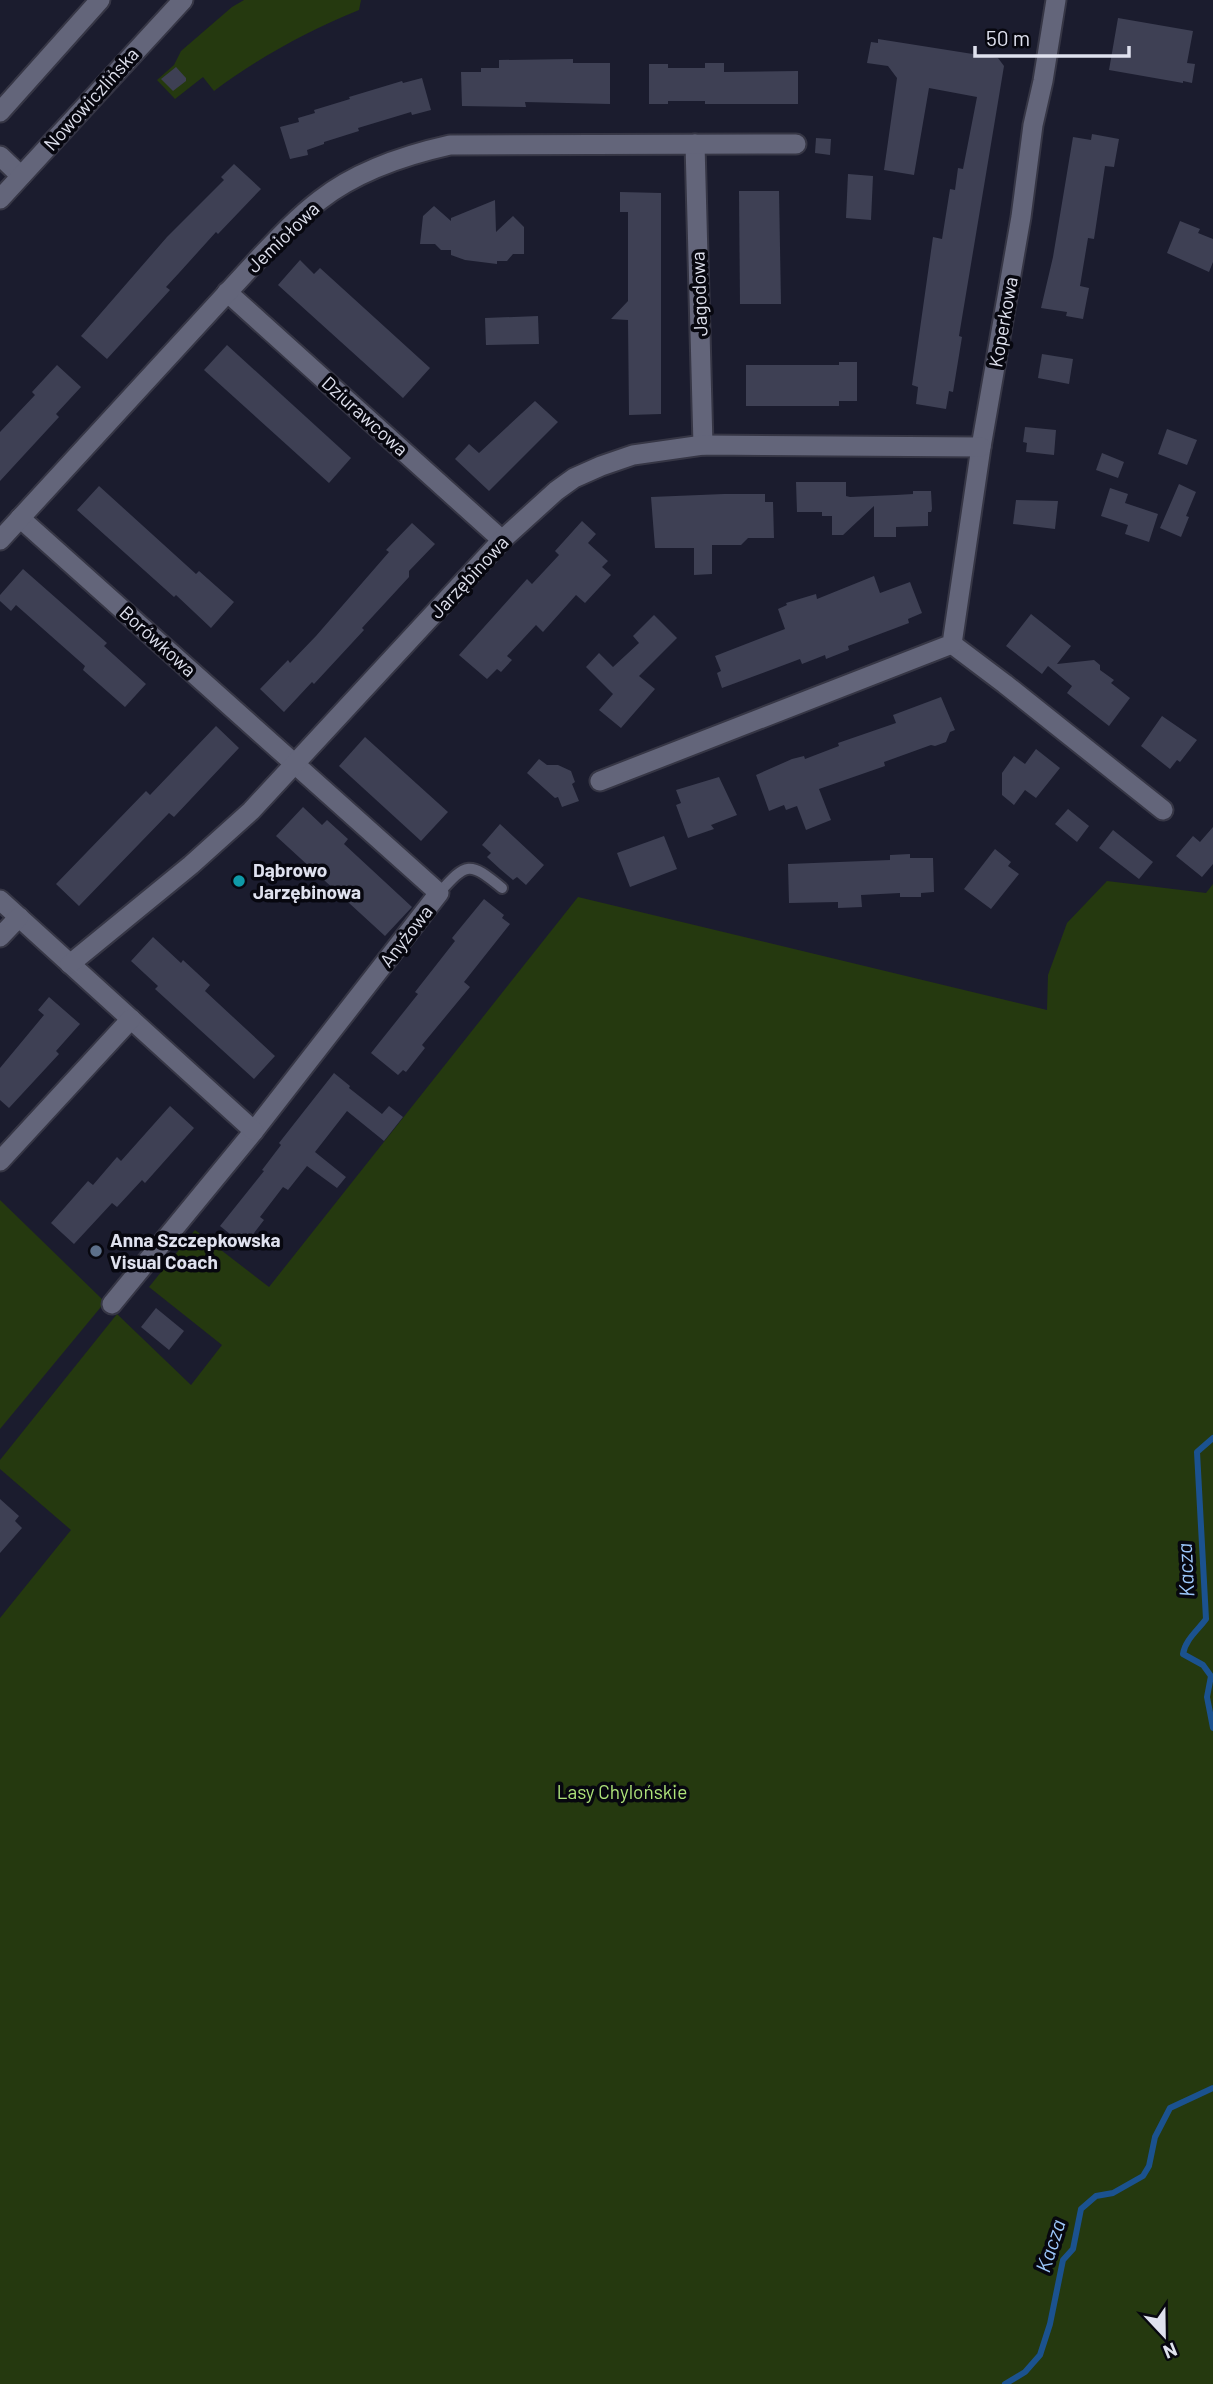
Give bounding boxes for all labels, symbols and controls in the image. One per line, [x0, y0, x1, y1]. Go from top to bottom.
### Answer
scale bar [975, 14, 1129, 58]
text: 50 m [986, 25, 1030, 50]
street label: Nowowiczlińska [38, 42, 143, 155]
street label: Jemiołowa [242, 197, 324, 277]
street label: Jagodowa [686, 251, 711, 337]
street label: Koperkowa [983, 275, 1022, 369]
street label: Dziurawcowa [317, 371, 413, 460]
street label: Jarzębinowa [425, 531, 513, 623]
street label: Borówkowa [115, 600, 201, 681]
place label: Dąbrowo Jarzębinowa [253, 858, 361, 903]
marker: Dąbrowo Jarzębinowa [231, 873, 247, 889]
street label: Anyżowa [374, 900, 437, 971]
place label: Anna Szczepkowska Visual Coach [110, 1228, 280, 1273]
marker: Anna Szczepkowska Visual Coach [88, 1243, 104, 1259]
water label: Kacza [1171, 1542, 1198, 1598]
park label: Lasy Chylońskie [557, 1780, 687, 1803]
water label: Kacza [1029, 2216, 1070, 2275]
north arrow [1129, 2300, 1199, 2370]
text: N [1160, 2338, 1181, 2364]

